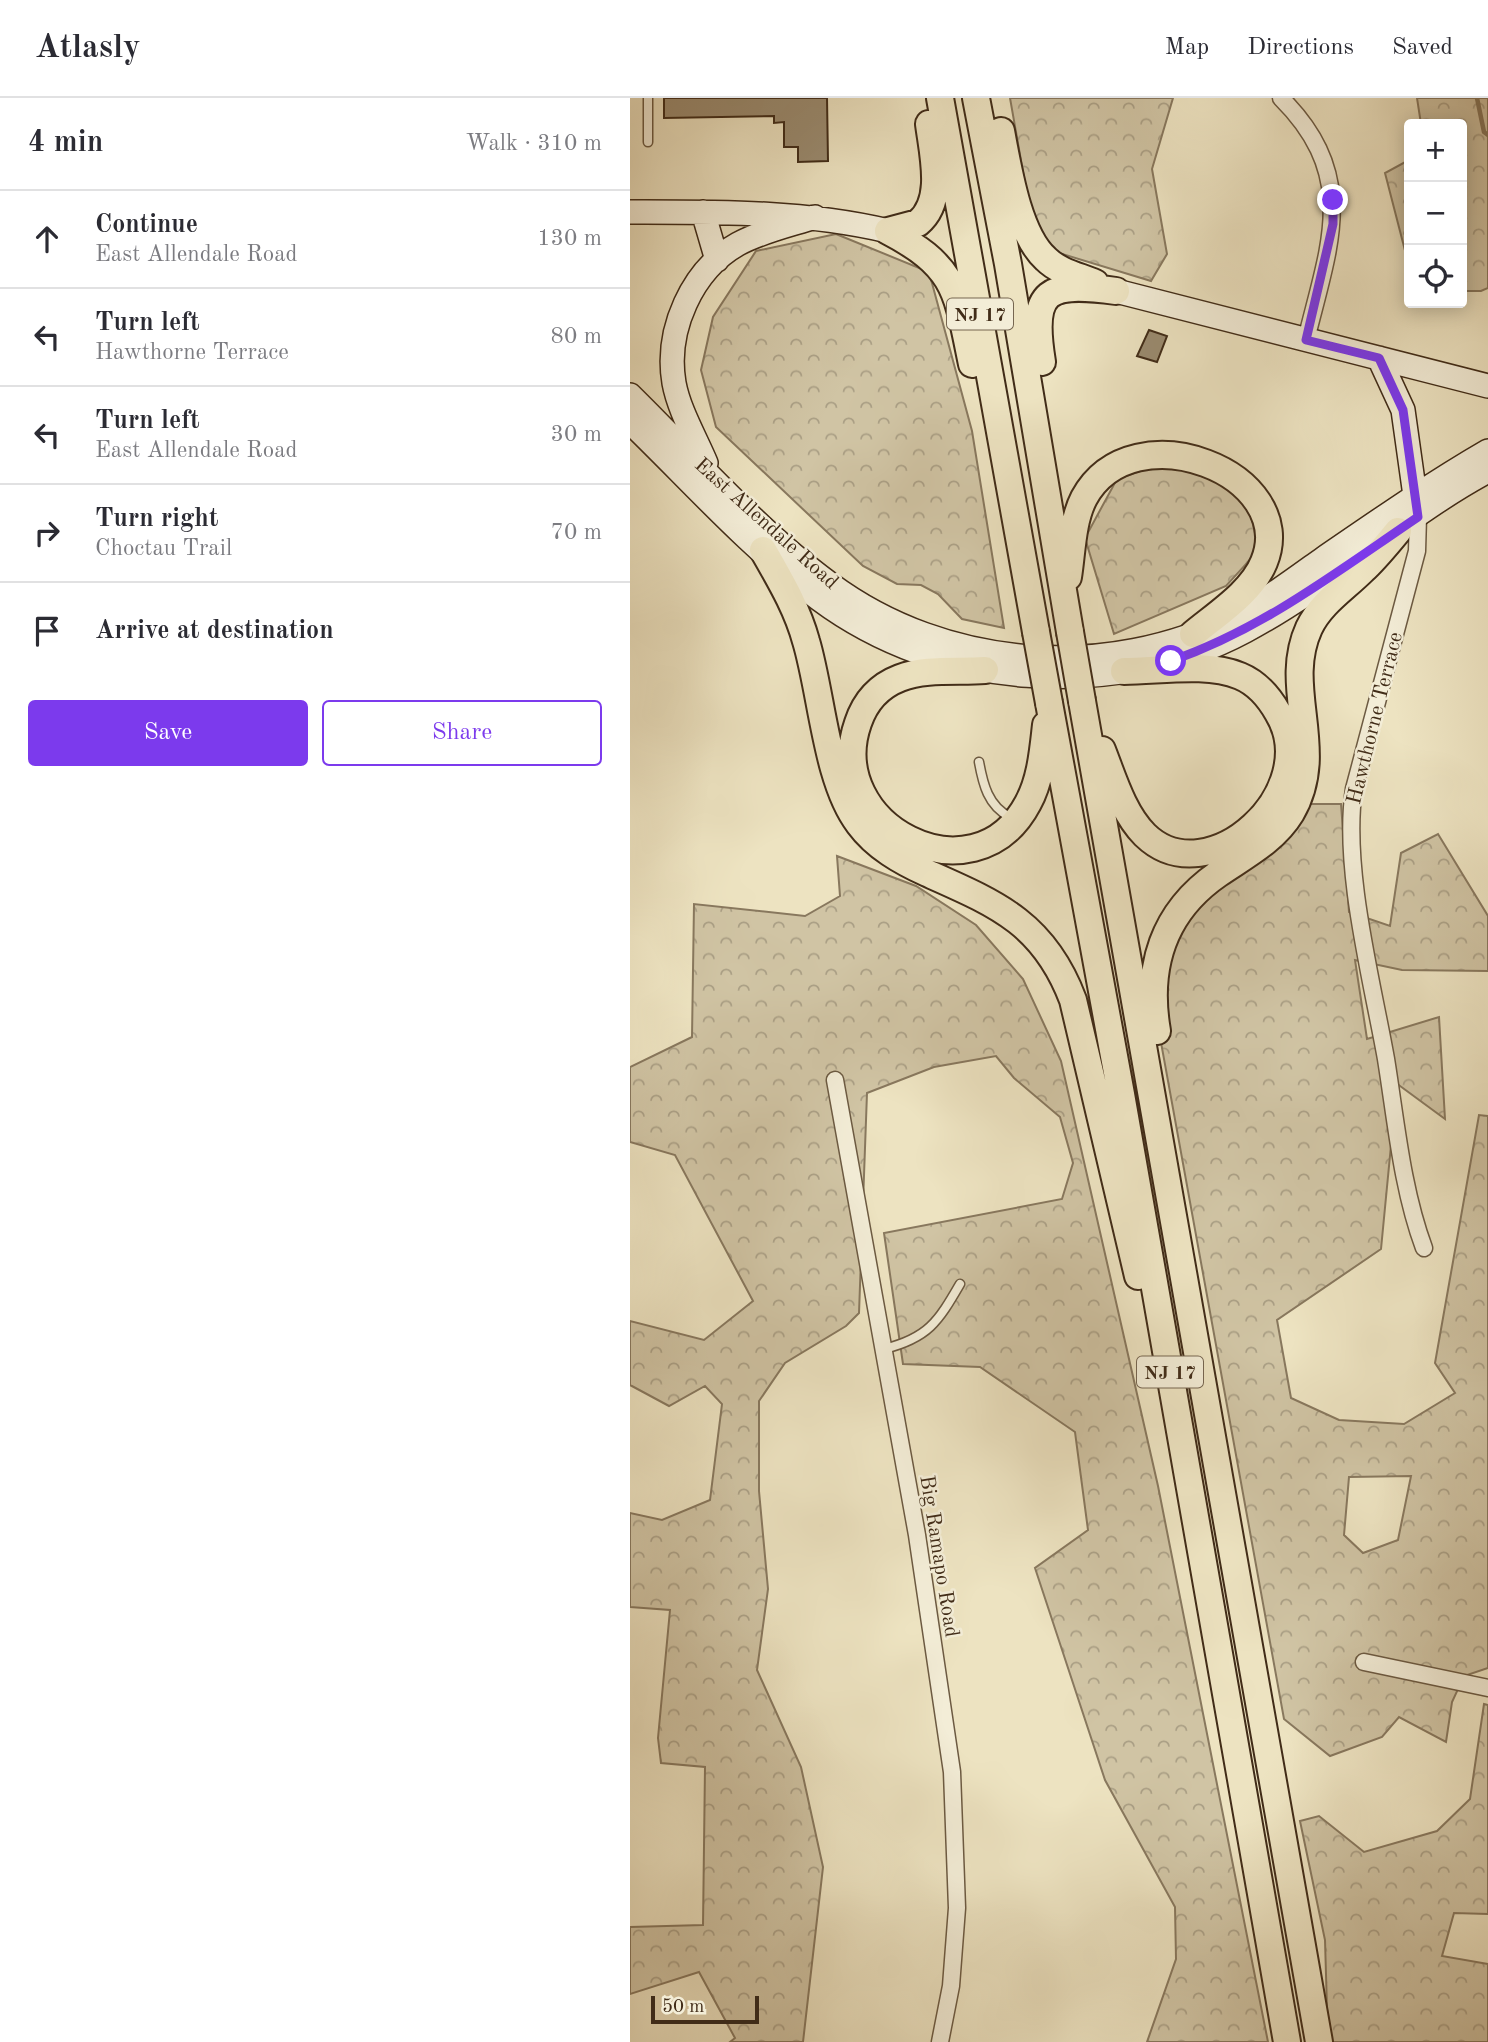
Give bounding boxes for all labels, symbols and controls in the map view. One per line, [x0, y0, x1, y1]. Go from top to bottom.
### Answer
text: Atlasly [35, 32, 140, 65]
text: Map [1165, 36, 1209, 60]
text: Directions [1247, 36, 1354, 60]
text: Saved [1392, 36, 1453, 60]
map controls [1404, 119, 1467, 308]
button: + [1404, 119, 1467, 182]
text: 4 min [28, 128, 103, 158]
text: Walk · 310 m [466, 132, 602, 155]
button: − [1404, 182, 1467, 245]
route end [1317, 184, 1348, 215]
text: Continue [95, 212, 198, 238]
icon: ahead [28, 220, 66, 258]
text: 130 m [537, 227, 602, 250]
text: East Allendale Road [95, 243, 298, 266]
button: locate [1404, 245, 1467, 308]
road number: NJ 17 [947, 298, 1013, 330]
text: Turn left [95, 310, 200, 336]
icon: left [28, 318, 66, 356]
text: 80 m [551, 325, 602, 348]
text: Hawthorne Terrace [95, 341, 289, 364]
text: Turn left [95, 408, 200, 434]
icon: left [28, 416, 66, 454]
text: 30 m [551, 423, 602, 446]
text: East Allendale Road [95, 439, 298, 462]
street label: East Allendale Road [690, 454, 842, 594]
text: Turn right [95, 506, 218, 532]
icon: right [28, 514, 66, 552]
text: 70 m [551, 521, 602, 544]
text: Choctau Trail [95, 537, 232, 560]
icon: arrive [28, 612, 66, 650]
text: Arrive at destination [95, 618, 334, 644]
street label: Hawthorne Terrace [1344, 630, 1407, 807]
route start [1155, 645, 1186, 676]
button: Save [28, 700, 308, 766]
button: Share [322, 700, 602, 766]
road number: NJ 17 [1137, 1356, 1203, 1388]
street label: Big Ramapo Road [915, 1474, 962, 1639]
scale bar [651, 1993, 760, 2025]
text: 50 m [662, 1998, 704, 2017]

